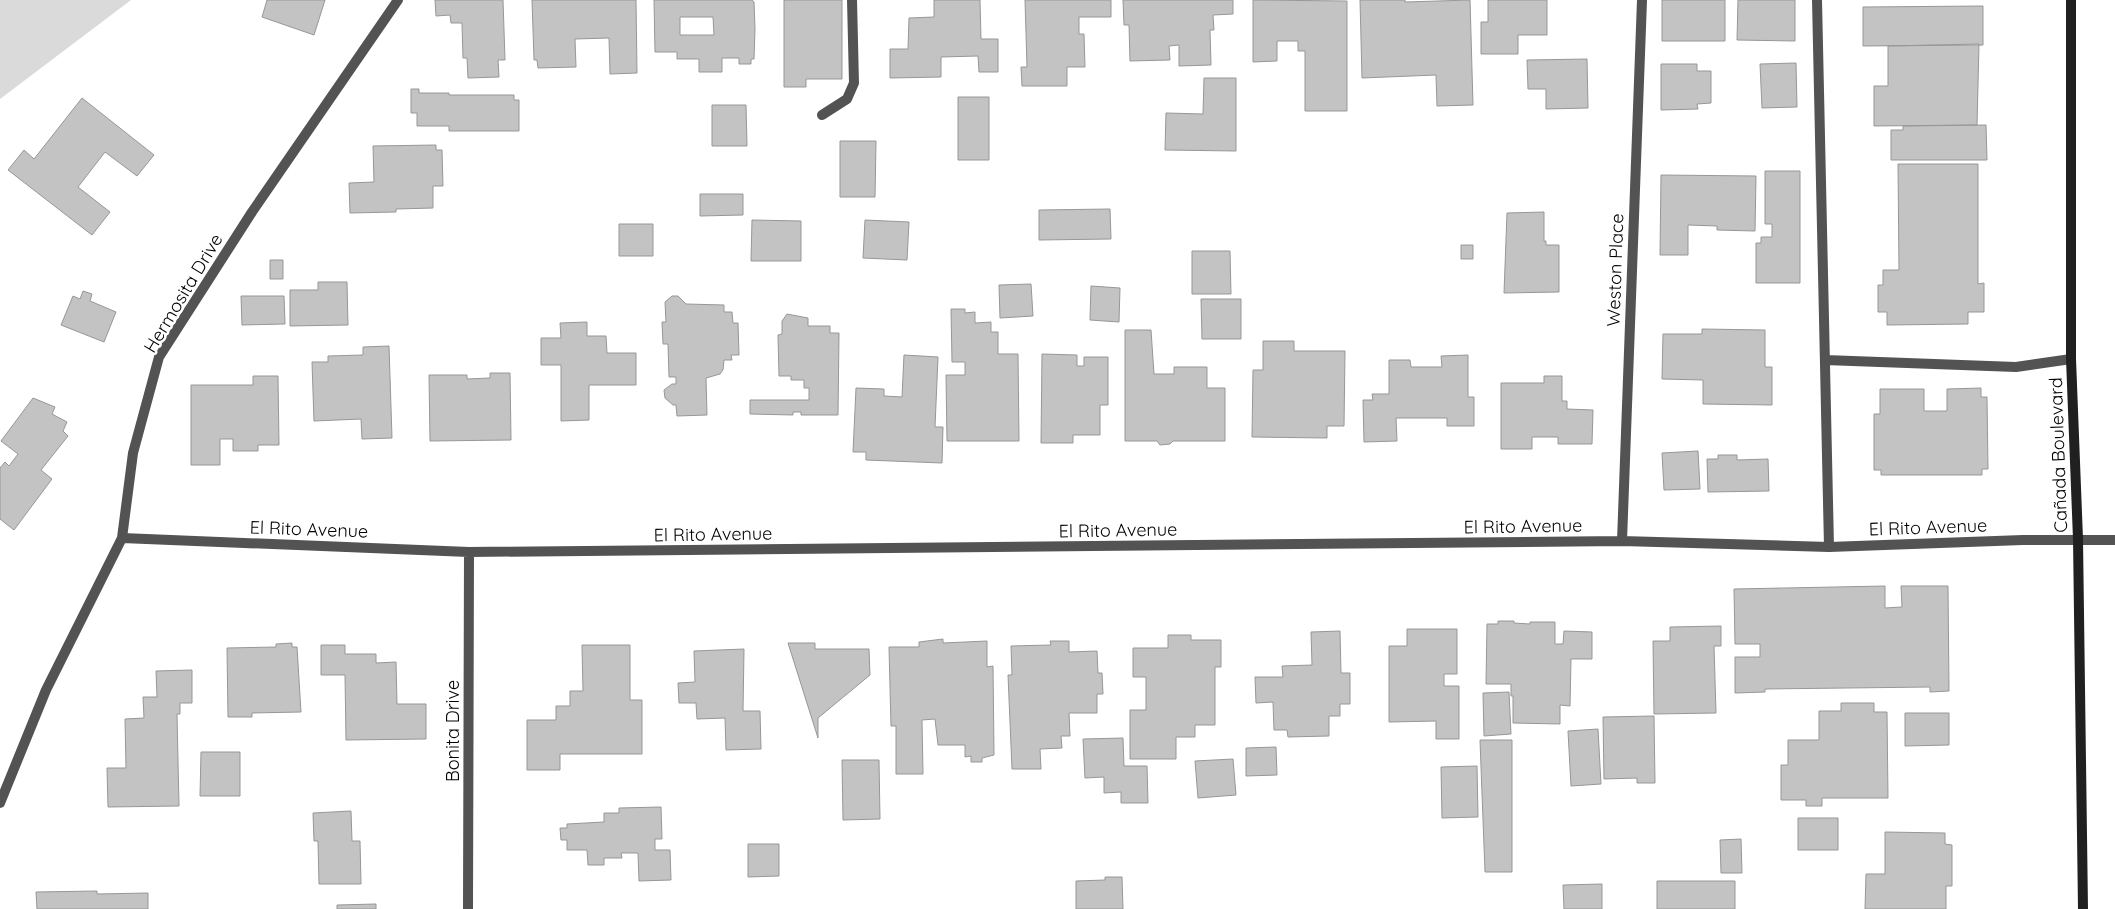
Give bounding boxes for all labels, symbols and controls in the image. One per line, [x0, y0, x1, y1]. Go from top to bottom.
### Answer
street label: Weston Place [1602, 213, 1628, 327]
street label: Hermosita Drive [138, 229, 228, 357]
street label: Cañada Boulevard [2044, 377, 2072, 533]
street label: El Rito Avenue [1464, 513, 1582, 539]
street label: El Rito Avenue [1868, 513, 1988, 541]
street label: El Rito Avenue [249, 515, 369, 543]
street label: El Rito Avenue [1059, 517, 1177, 543]
street label: El Rito Avenue [654, 521, 772, 547]
street label: Bonita Drive [441, 680, 464, 782]

